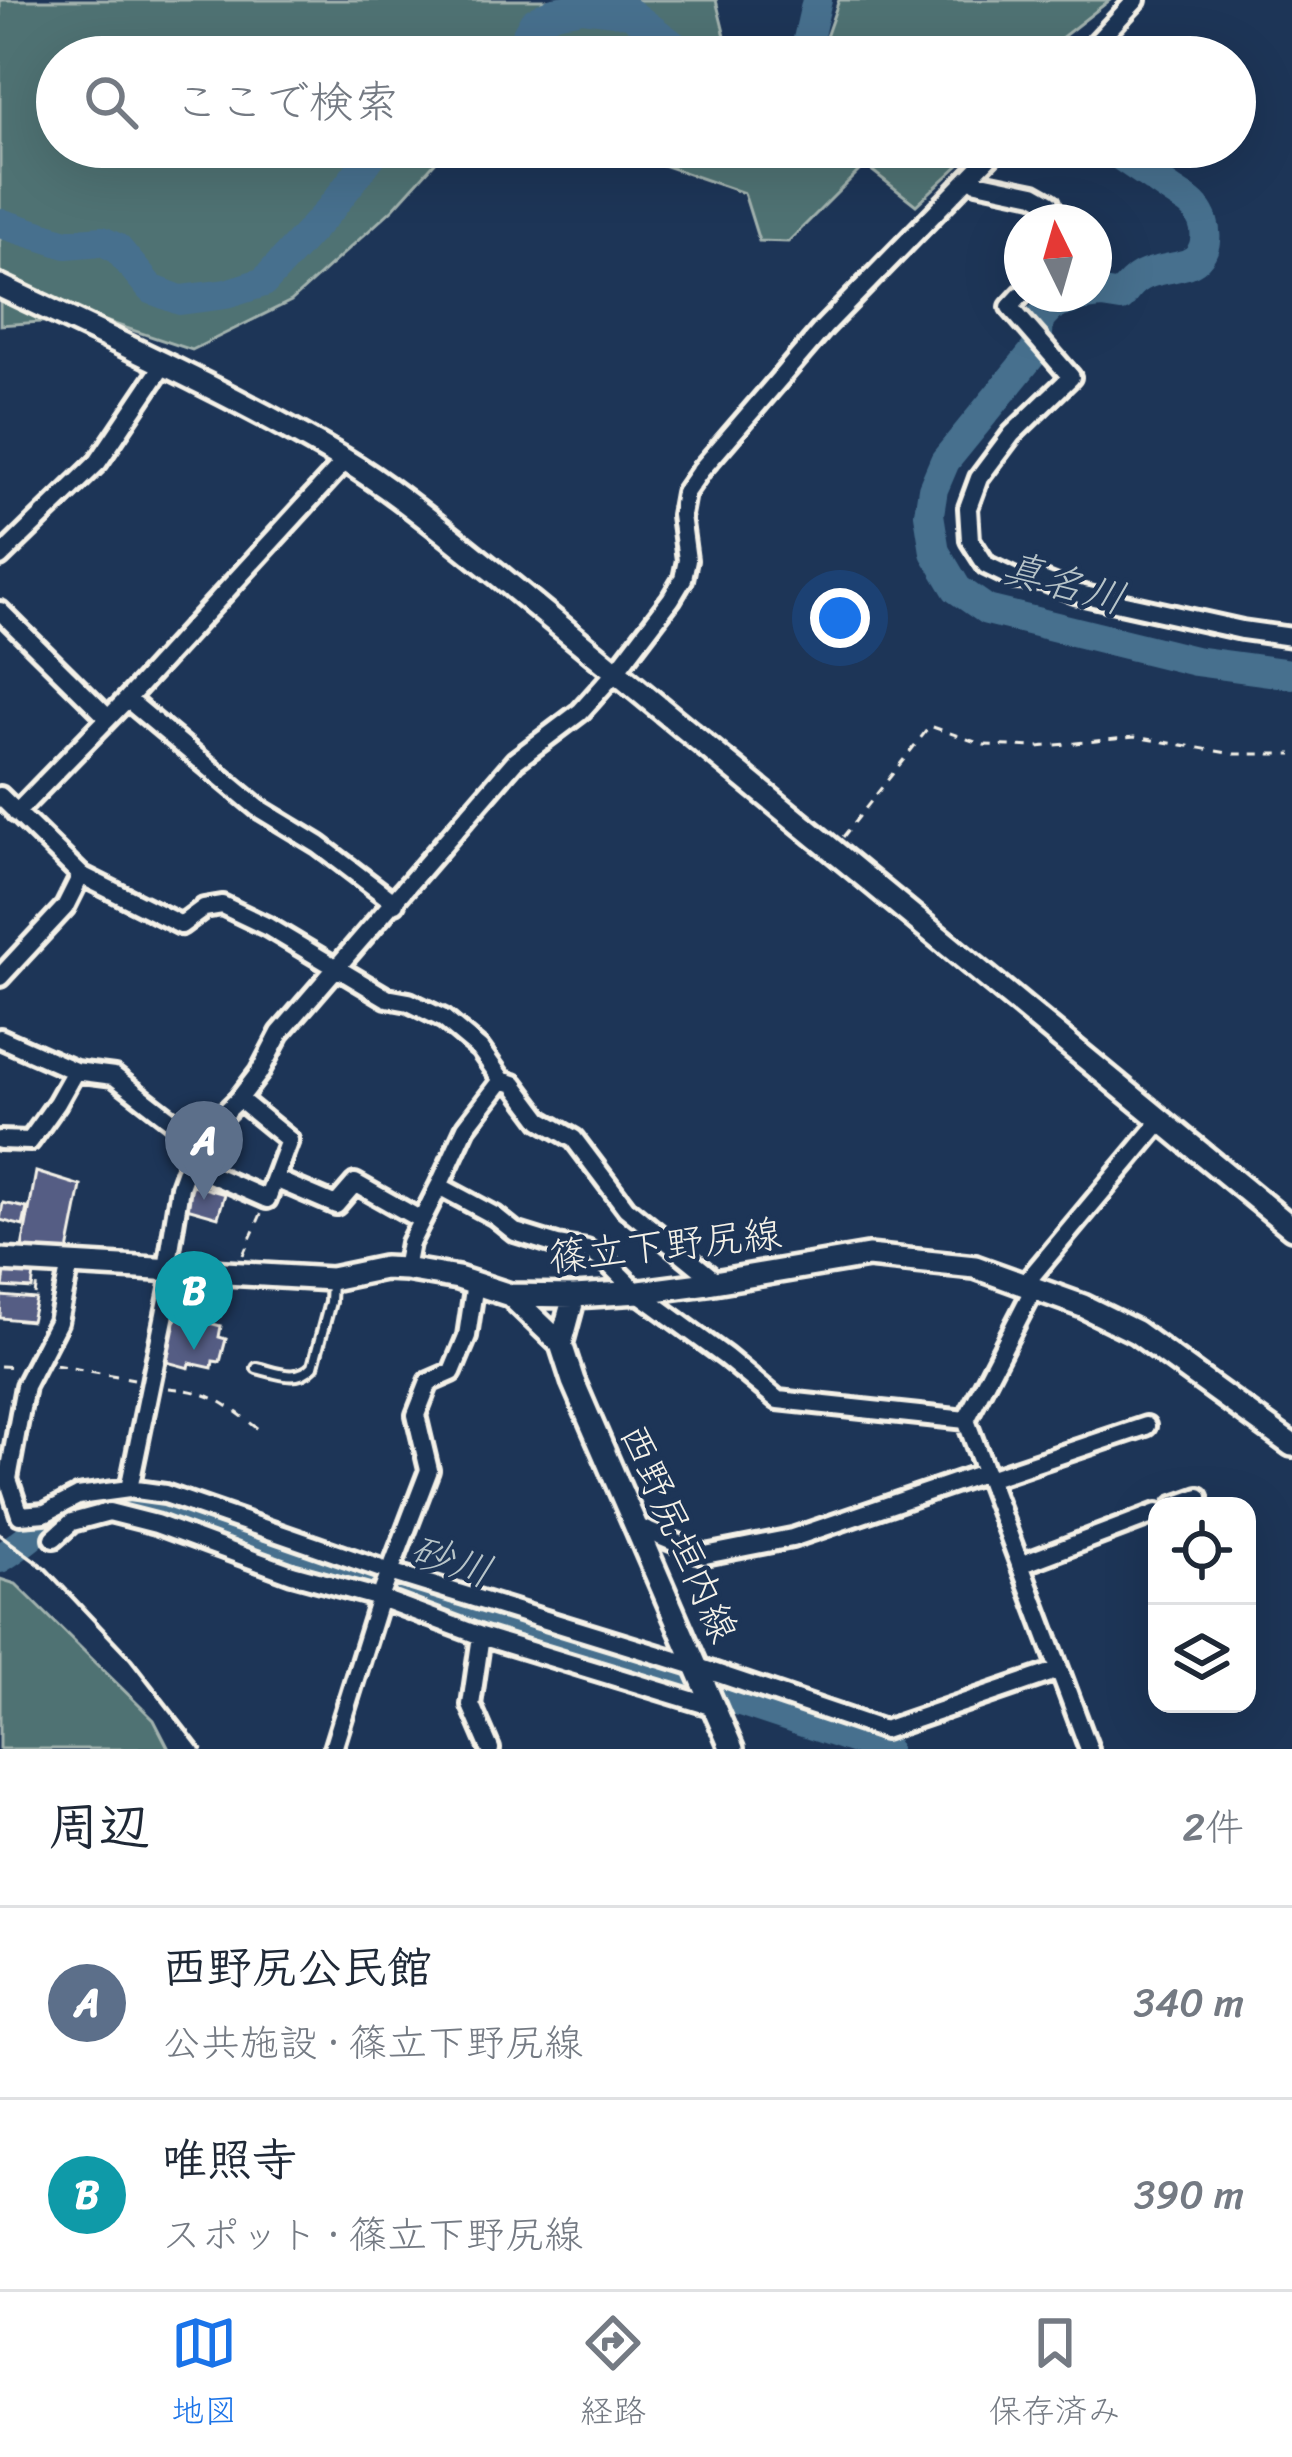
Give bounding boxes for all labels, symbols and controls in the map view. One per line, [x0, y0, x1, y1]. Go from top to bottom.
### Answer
search box [36, 36, 1256, 168]
text: ここで検索 [174, 62, 399, 142]
icon: search [78, 69, 144, 135]
north arrow [1004, 204, 1112, 312]
water label: 真名川 [993, 530, 1135, 636]
your location [810, 588, 870, 648]
pin: A [165, 1101, 243, 1200]
street label: 篠立下野尻線 [545, 1198, 785, 1292]
pin: B [155, 1251, 233, 1350]
street label: 西野尻垣内線 [600, 1412, 758, 1654]
map controls [1148, 1497, 1256, 1713]
button: locate [1148, 1497, 1256, 1605]
water label: 砂川 [400, 1513, 502, 1609]
button: layers [1148, 1605, 1256, 1713]
text: 周辺 [48, 1782, 150, 1872]
text: 2件 [1182, 1793, 1244, 1862]
text: 西野尻公民館 [162, 1928, 432, 2008]
text: A [74, 1968, 100, 2037]
text: 340 m [1133, 1968, 1244, 2037]
text: 公共施設 · 篠立下野尻線 [162, 2008, 583, 2077]
text: 唯照寺 [162, 2120, 297, 2200]
text: B [75, 2160, 99, 2229]
text: 390 m [1134, 2160, 1244, 2229]
text: スポット · 篠立下野尻線 [162, 2200, 583, 2269]
tab: 地図 [171, 2310, 237, 2440]
tab: 経路 [580, 2310, 646, 2440]
tab: 保存済み [989, 2310, 1121, 2440]

